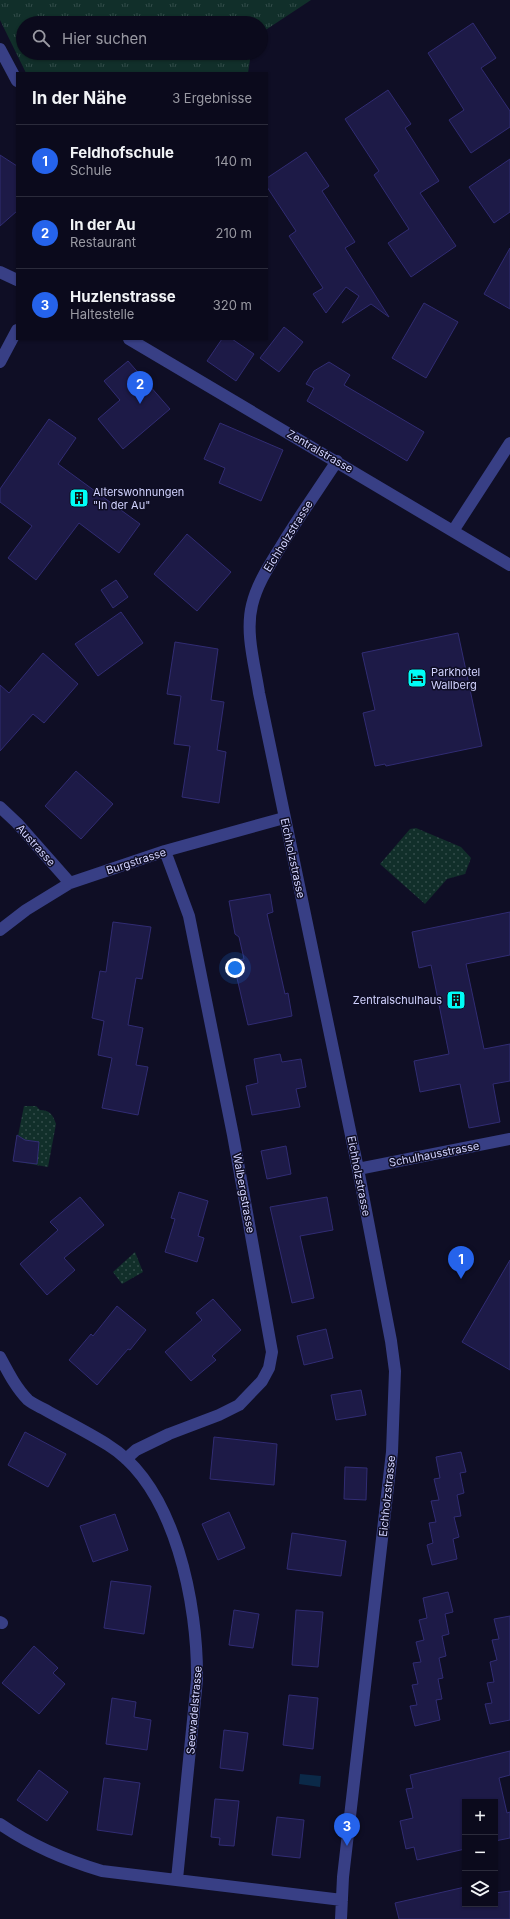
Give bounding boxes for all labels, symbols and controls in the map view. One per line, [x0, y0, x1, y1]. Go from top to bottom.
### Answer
search box [16, 16, 268, 60]
icon: search [30, 27, 52, 49]
text: Hier suchen [62, 29, 147, 48]
text: In der Nähe [32, 88, 127, 108]
text: 3 Ergebnisse [172, 90, 252, 106]
text: Feldhofschule [70, 143, 174, 162]
text: 1 [42, 153, 48, 169]
text: 140 m [215, 153, 252, 169]
text: Schule [70, 162, 112, 178]
text: In der Au [70, 215, 136, 234]
text: 2 [41, 225, 49, 241]
text: 210 m [216, 225, 252, 241]
text: Restaurant [70, 234, 136, 250]
text: Huzlenstrasse [70, 287, 176, 306]
text: 3 [41, 297, 49, 313]
text: 320 m [213, 297, 252, 313]
text: Haltestelle [70, 306, 134, 322]
pin: 2 [127, 371, 153, 404]
street label: Zentralstrasse [284, 426, 356, 476]
place label: Alterswohnungen "In der Au" [93, 485, 184, 512]
building icon: Alterswohnungen "In der Au" [68, 487, 90, 509]
street label: Eichholzstrasse [260, 498, 316, 574]
place label: Parkhotel Wallberg [431, 665, 480, 692]
hotel icon: Parkhotel Wallberg [406, 667, 428, 689]
street label: Eichholzstrasse [278, 817, 308, 899]
street label: Austrasse [13, 821, 59, 869]
street label: Burgstrasse [104, 845, 168, 877]
your location [225, 958, 245, 978]
building icon: Zentralschulhaus [445, 989, 467, 1011]
place label: Zentralschulhaus [353, 993, 442, 1007]
street label: Eichholzstrasse [344, 1135, 374, 1217]
street label: Schulhausstrasse [388, 1138, 480, 1170]
street label: Walbergstrasse [230, 1152, 258, 1234]
pin: 1 [448, 1246, 474, 1279]
street label: Eichholzstrasse [376, 1455, 398, 1537]
street label: Seewadelstrasse [183, 1665, 205, 1755]
map controls [462, 1799, 498, 1907]
button: + [462, 1799, 498, 1835]
pin: 3 [334, 1813, 360, 1846]
button: − [462, 1835, 498, 1871]
button: layers [462, 1871, 498, 1907]

